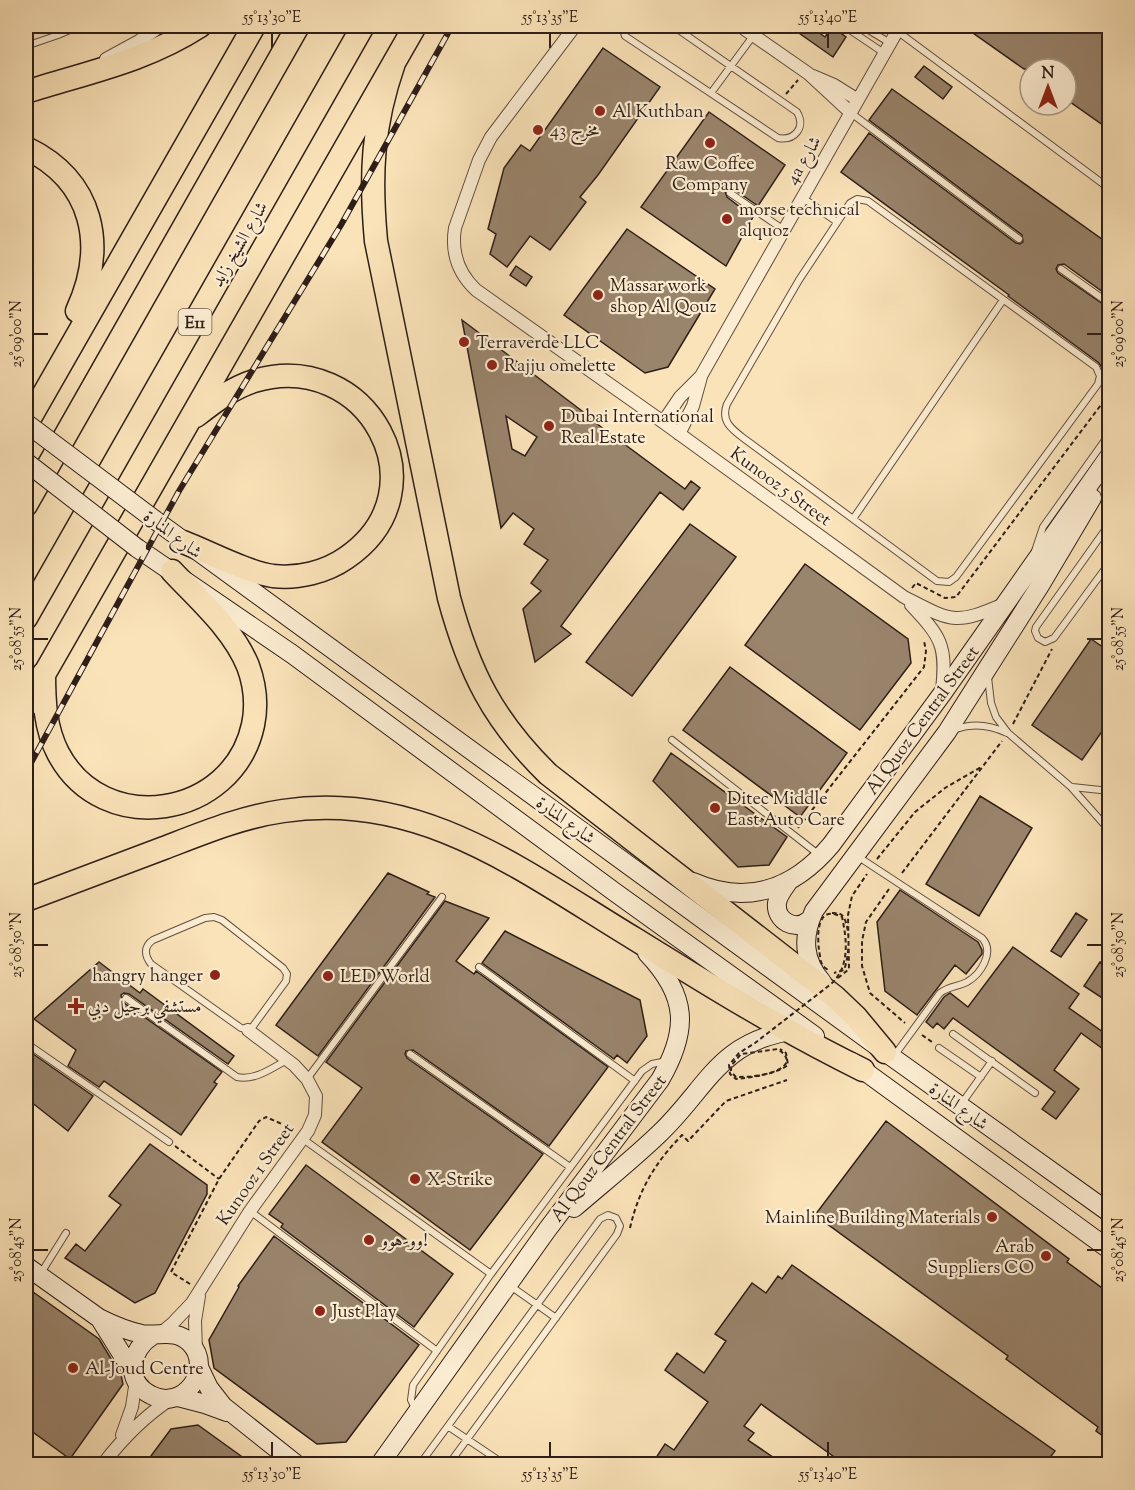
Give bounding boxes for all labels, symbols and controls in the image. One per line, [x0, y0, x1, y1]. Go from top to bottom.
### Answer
text: 55°13'30"E [242, 8, 301, 29]
text: 55°13'35"E [521, 8, 578, 29]
text: 55°13'40"E [798, 8, 857, 29]
north arrow [1018, 57, 1078, 117]
text: N [1042, 63, 1055, 86]
place label: Al Kuthban [612, 100, 704, 126]
marker: Al Kuthban [593, 104, 607, 118]
place label: مخرج 43 [550, 119, 599, 146]
marker: مخرج 43 [531, 123, 545, 137]
street label: 4a شارع [780, 132, 829, 190]
marker: Raw Coffee Company [703, 136, 717, 150]
place label: Raw Coffee Company [665, 152, 755, 199]
street label: شارع الشيخ زايد [206, 197, 277, 293]
place label: morse technical alquoz [739, 198, 860, 245]
marker: morse technical alquoz [720, 212, 734, 226]
place label: Massar work shop Al Qouz [610, 274, 717, 321]
marker: Massar work shop Al Qouz [591, 288, 605, 302]
text: 25°09'00"N [7, 300, 28, 368]
text: 25°09'00"N [1109, 300, 1130, 368]
road number: E11 [178, 309, 212, 335]
place label: Terraverde LLC [476, 331, 599, 357]
marker: Terraverde LLC [457, 335, 471, 349]
place label: Rajju omelette [504, 354, 616, 380]
marker: Rajju omelette [485, 358, 499, 372]
place label: Dubai International Real Estate [561, 405, 714, 452]
marker: Dubai International Real Estate [542, 419, 556, 433]
street label: Kunooz 5 Street [724, 442, 836, 533]
street label: شارع المنارة [137, 505, 207, 566]
text: 25°08'55"N [7, 607, 28, 671]
text: 25°08'55"N [1109, 607, 1130, 671]
street label: Al Quoz Central Street [861, 641, 987, 801]
place label: Ditec Middle East Auto Care [727, 787, 845, 834]
street label: شارع المنارة [530, 791, 600, 852]
marker: Ditec Middle East Auto Care [708, 801, 722, 815]
text: 25°08'50"N [7, 912, 28, 978]
text: 25°08'50"N [1109, 912, 1130, 978]
place label: hangry hanger [92, 964, 203, 990]
place label: LED World [340, 965, 430, 991]
marker: hangry hanger [208, 968, 222, 982]
marker: LED World [321, 969, 335, 983]
place label: مستشفي برجيل دبي [88, 995, 201, 1024]
marker: مستشفي برجيل دبي [69, 999, 83, 1013]
street label: Al Qouz Central Street [545, 1070, 674, 1228]
street label: شارع المنارة [923, 1077, 993, 1138]
street label: Kunooz 1 Street [212, 1119, 302, 1232]
place label: X-Strike [427, 1168, 493, 1194]
marker: X-Strike [408, 1172, 422, 1186]
place label: Mainline Building Materials [765, 1206, 980, 1232]
marker: Mainline Building Materials [985, 1210, 999, 1224]
text: 25°08'45"N [7, 1218, 28, 1282]
text: 25°08'45"N [1109, 1218, 1130, 1282]
place label: وو-هوو! [379, 1229, 428, 1255]
marker: وو-هوو! [362, 1233, 376, 1247]
place label: Arab Suppliers CO [927, 1235, 1034, 1282]
marker: Arab Suppliers CO [1039, 1249, 1053, 1263]
place label: Just Play [331, 1300, 397, 1326]
marker: Just Play [313, 1304, 327, 1318]
place label: Al-Joud Centre [85, 1357, 204, 1383]
marker: Al-Joud Centre [66, 1361, 80, 1375]
text: 55°13'30"E [242, 1465, 301, 1486]
text: 55°13'35"E [521, 1465, 578, 1486]
text: 55°13'40"E [798, 1465, 857, 1486]

